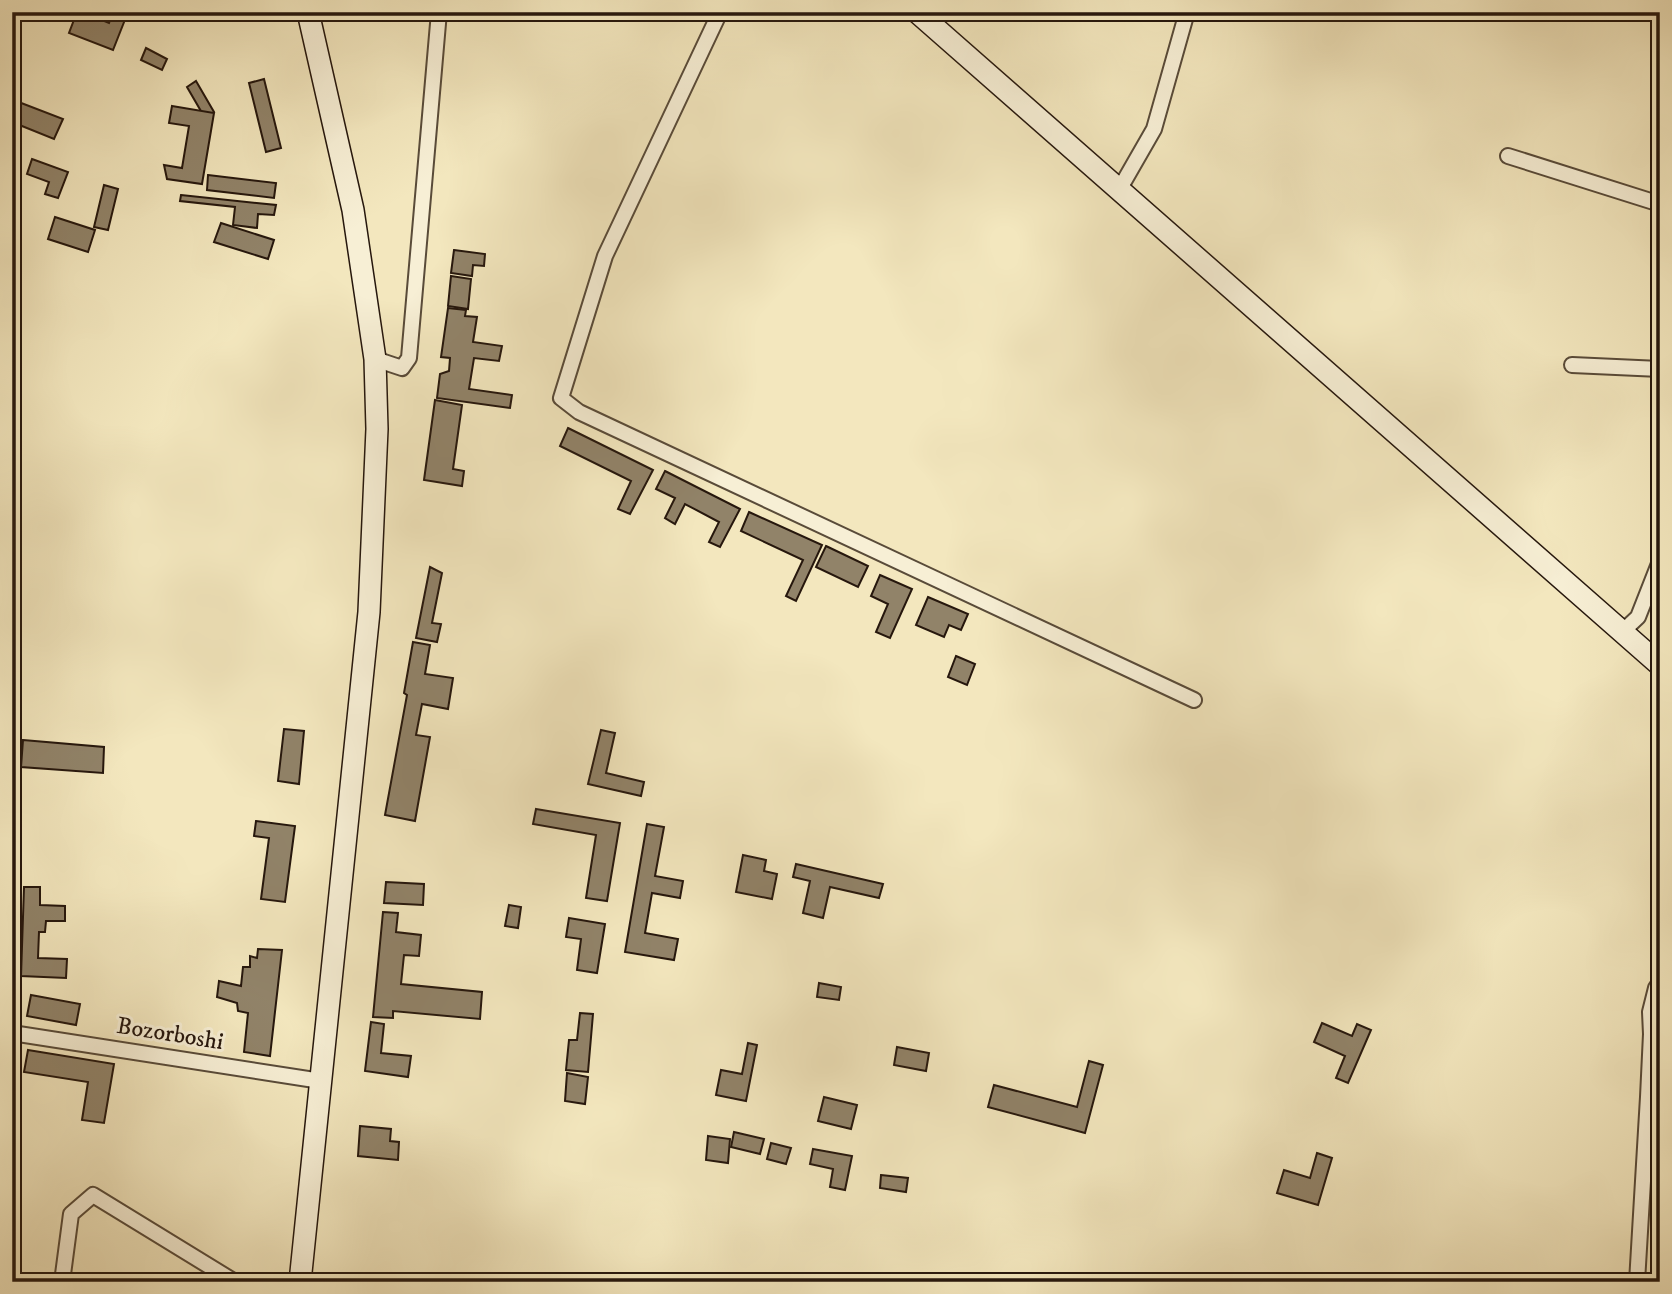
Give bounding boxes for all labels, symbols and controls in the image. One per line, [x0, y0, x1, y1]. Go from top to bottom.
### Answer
street label: Bozorboshi [115, 1011, 225, 1057]

